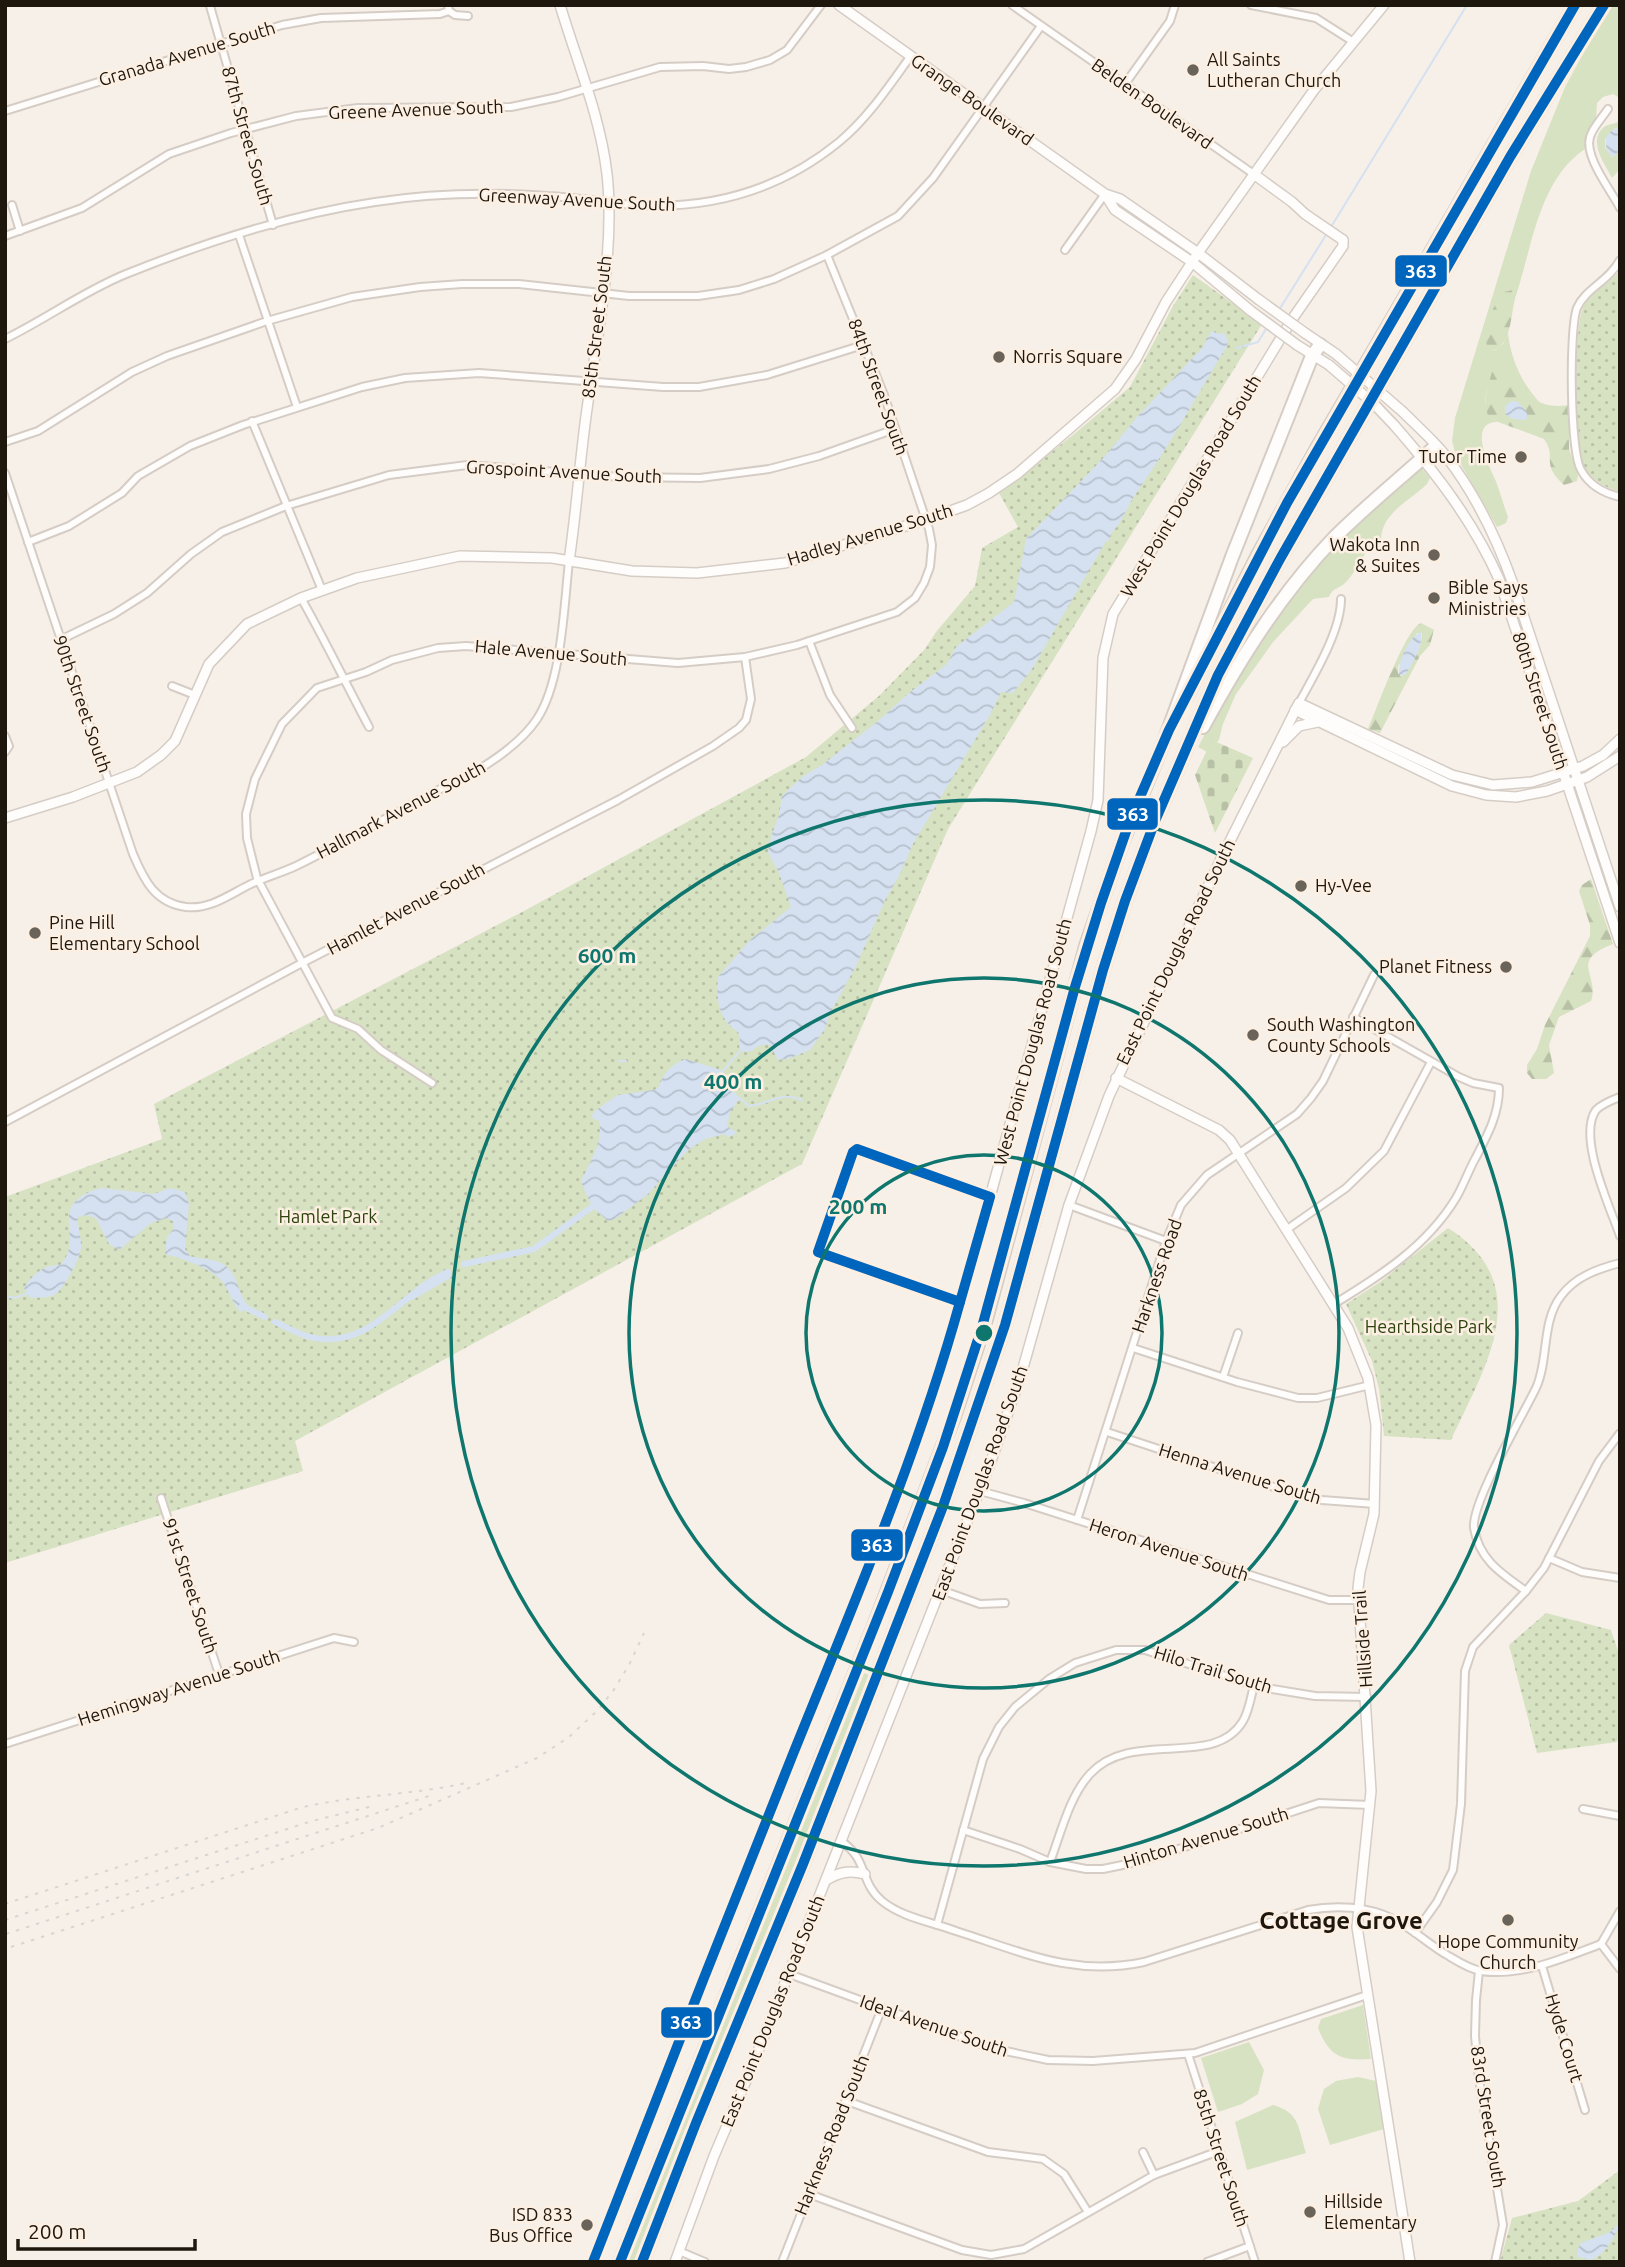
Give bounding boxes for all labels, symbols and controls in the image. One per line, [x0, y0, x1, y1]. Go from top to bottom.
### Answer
street label: Granada Avenue South [96, 17, 278, 89]
street label: Grange Boulevard [907, 49, 1038, 149]
place label: All Saints Lutheran Church [1207, 49, 1341, 90]
street label: Belden Boulevard [1088, 54, 1217, 152]
marker: All Saints Lutheran Church [1185, 62, 1201, 78]
street label: 87th Street South [219, 64, 277, 208]
street label: Greene Avenue South [328, 96, 504, 122]
street label: Greenway Avenue South [478, 184, 676, 214]
street label: 85th Street South [577, 254, 615, 399]
line badge: 363 [1394, 254, 1448, 288]
text: 363 [1405, 260, 1437, 282]
street label: 84th Street South [845, 316, 913, 458]
place label: Norris Square [1013, 346, 1123, 366]
marker: Norris Square [991, 349, 1007, 365]
street label: West Point Douglas Road South [1116, 371, 1264, 600]
place label: Tutor Time [1418, 446, 1507, 466]
marker: Tutor Time [1513, 449, 1529, 465]
street label: Grospoint Avenue South [465, 456, 663, 486]
street label: Hadley Avenue South [784, 499, 955, 569]
place label: Wakota Inn & Suites [1330, 534, 1420, 575]
marker: Wakota Inn & Suites [1426, 547, 1442, 563]
place label: Bible Says Ministries [1448, 577, 1528, 618]
marker: Bible Says Ministries [1426, 590, 1442, 606]
street label: 80th Street South [1509, 629, 1573, 772]
street label: 90th Street South [50, 632, 116, 775]
street label: Hale Avenue South [474, 635, 628, 669]
street label: Hallmark Avenue South [313, 756, 488, 862]
line badge: 363 [1106, 797, 1159, 831]
text: 363 [1117, 803, 1149, 825]
street label: East Point Douglas Road South [1112, 836, 1239, 1068]
street label: Hamlet Avenue South [323, 858, 488, 958]
place label: Hy-Vee [1315, 875, 1372, 895]
marker: Hy-Vee [1293, 878, 1309, 894]
place label: Pine Hill Elementary School [49, 912, 200, 953]
street label: West Point Douglas Road South [989, 916, 1075, 1168]
marker: Pine Hill Elementary School [27, 925, 43, 941]
text: 600 m [578, 943, 636, 967]
place label: Planet Fitness [1379, 956, 1492, 976]
marker: Planet Fitness [1498, 959, 1514, 975]
place label: South Washington County Schools [1267, 1014, 1415, 1055]
marker: South Washington County Schools [1245, 1027, 1261, 1043]
text: 400 m [704, 1069, 762, 1093]
text: 200 m [829, 1194, 887, 1218]
park label: Hamlet Park [279, 1206, 377, 1226]
street label: Harkness Road [1127, 1216, 1185, 1335]
park label: Hearthside Park [1365, 1316, 1493, 1336]
centre of rings [972, 1321, 996, 1345]
street label: East Point Douglas Road South [927, 1363, 1031, 1603]
street label: Henna Avenue South [1157, 1439, 1324, 1507]
street label: Heron Avenue South [1087, 1514, 1252, 1584]
street label: 91st Street South [160, 1515, 222, 1656]
line badge: 363 [850, 1528, 904, 1562]
text: 363 [861, 1534, 893, 1556]
street label: Hillside Trail [1349, 1589, 1375, 1688]
street label: Hilo Trail South [1152, 1642, 1275, 1697]
street label: Hemingway Avenue South [75, 1645, 282, 1729]
street label: Hinton Avenue South [1121, 1802, 1291, 1872]
street label: East Point Douglas Road South [716, 1892, 828, 2129]
district label: Cottage Grove [1259, 1907, 1423, 1934]
marker: Hope Community Church [1500, 1912, 1516, 1928]
place label: Hope Community Church [1438, 1931, 1579, 1972]
street label: Ideal Avenue South [858, 1990, 1011, 2060]
street label: Hyde Court [1542, 1991, 1588, 2084]
line badge: 363 [660, 2006, 713, 2039]
text: 363 [670, 2011, 702, 2033]
street label: 83rd Street South [1468, 2044, 1510, 2189]
street label: Harkness Road South [790, 2052, 872, 2218]
street label: 85th Street South [1190, 2086, 1254, 2229]
place label: Hillside Elementary [1324, 2191, 1417, 2232]
place label: ISD 833 Bus Office [489, 2204, 573, 2245]
marker: Hillside Elementary [1302, 2204, 1318, 2220]
scale bar [18, 2208, 194, 2252]
marker: ISD 833 Bus Office [579, 2217, 595, 2233]
text: 200 m [28, 2219, 86, 2243]

